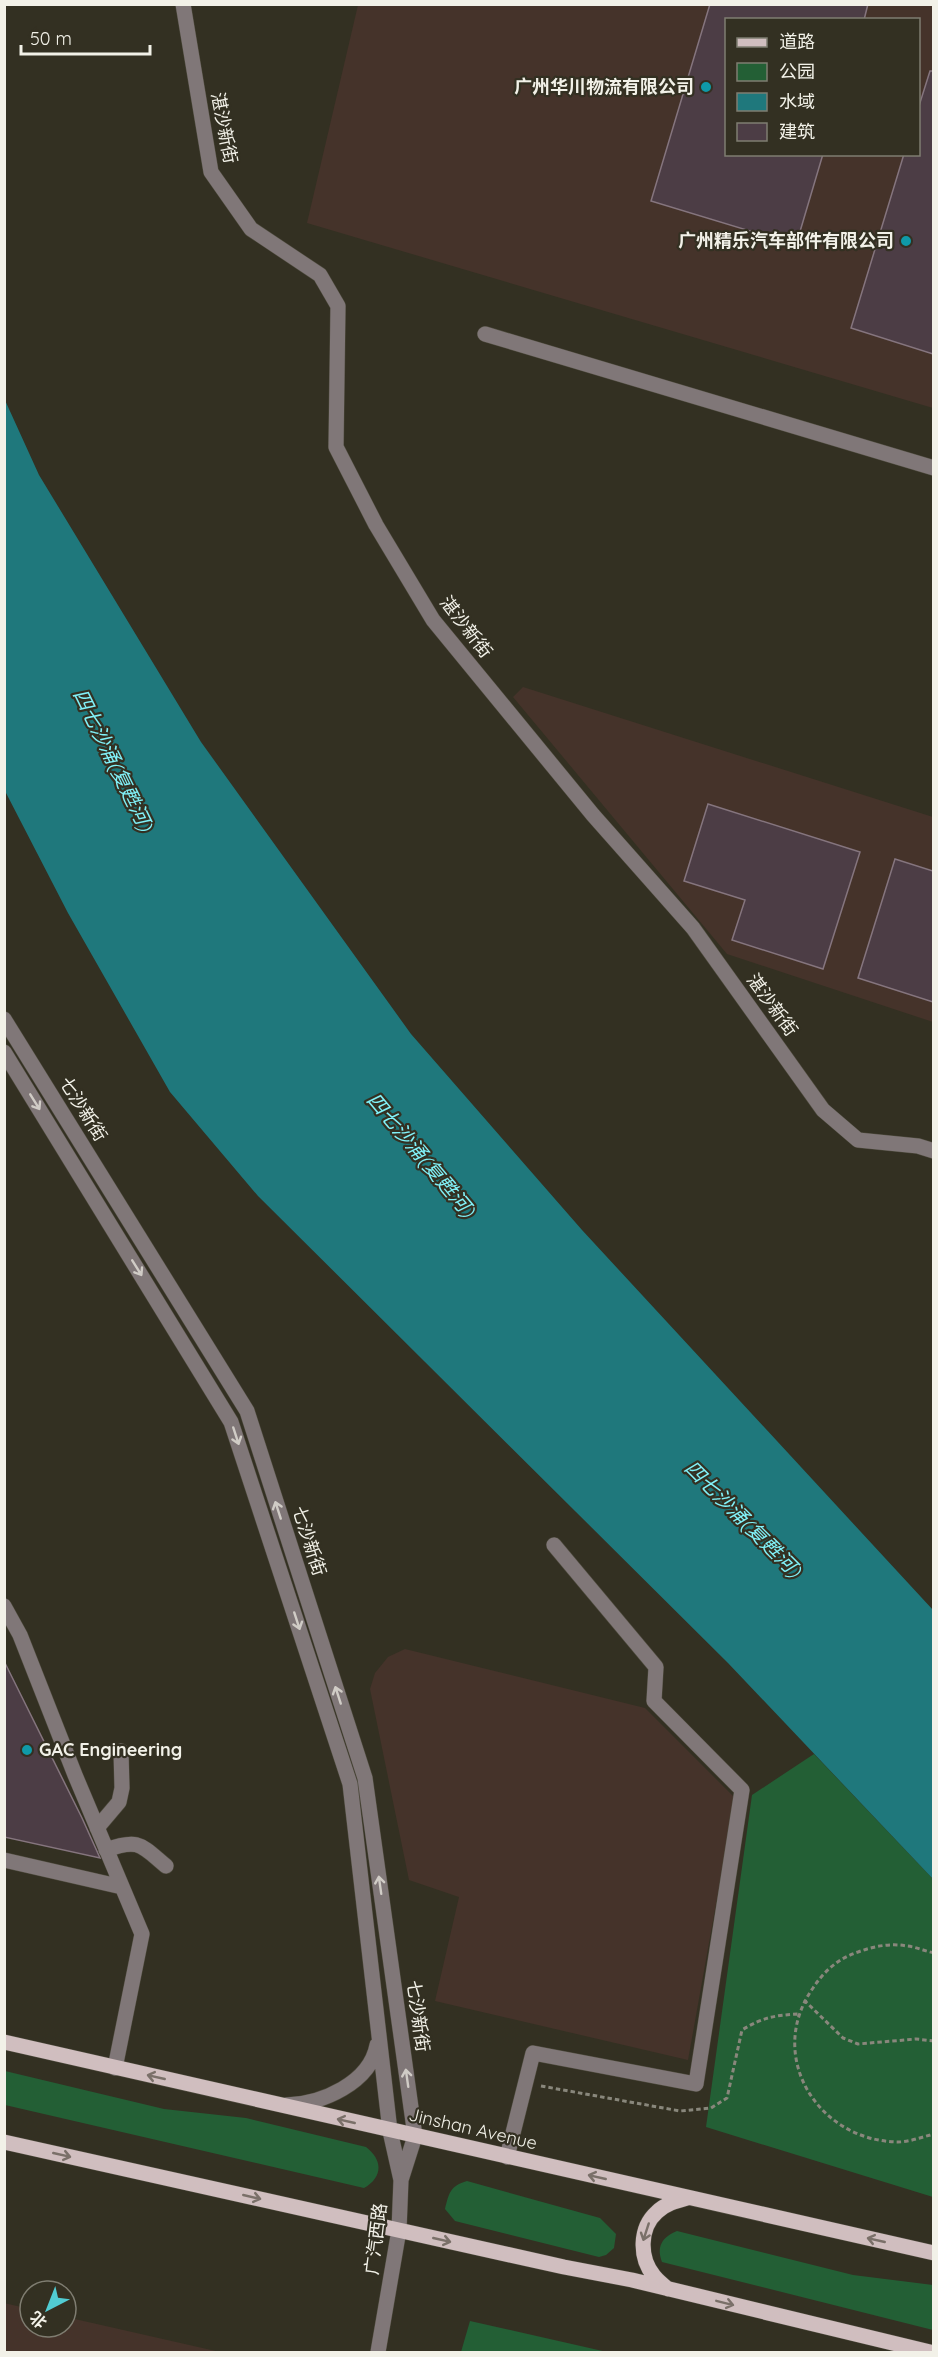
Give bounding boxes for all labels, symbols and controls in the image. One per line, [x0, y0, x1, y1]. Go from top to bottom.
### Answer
scale bar [21, 18, 150, 56]
legend [725, 18, 920, 156]
text: 50 m [30, 27, 72, 50]
text: 道路 [779, 30, 815, 53]
text: 公园 [779, 60, 815, 83]
place label: 广州华川物流有限公司 [514, 75, 694, 98]
marker: 广州华川物流有限公司 [699, 80, 713, 94]
street label: 湛沙新街 [206, 90, 243, 165]
text: 水域 [779, 90, 815, 113]
text: 建筑 [779, 120, 815, 143]
place label: 广州精乐汽车部件有限公司 [678, 229, 894, 252]
marker: 广州精乐汽车部件有限公司 [899, 234, 913, 248]
street label: 湛沙新街 [435, 591, 498, 662]
water label: 四七沙涌(复甦河) [68, 685, 159, 836]
street label: 湛沙新街 [742, 969, 803, 1041]
street label: 七沙新街 [55, 1072, 112, 1145]
water label: 四七沙涌(复甦河) [362, 1087, 482, 1223]
one-way arrow [30, 1093, 42, 1110]
one-way arrow [131, 1260, 144, 1277]
one-way arrow [231, 1426, 242, 1445]
water label: 四七沙涌(复甦河) [680, 1455, 808, 1583]
one-way arrow [272, 1501, 283, 1520]
street label: 七沙新街 [287, 1503, 332, 1579]
one-way arrow [292, 1611, 303, 1630]
one-way arrow [332, 1686, 343, 1705]
place label: GAC Engineering [39, 1738, 182, 1761]
marker: GAC Engineering [20, 1743, 34, 1757]
one-way arrow [374, 1876, 385, 1895]
street label: 七沙新街 [402, 1979, 435, 2053]
one-way arrow [401, 2069, 412, 2089]
one-way arrow [146, 2070, 165, 2082]
street label: Jinshan Avenue [407, 2103, 540, 2154]
one-way arrow [336, 2114, 355, 2126]
one-way arrow [52, 2149, 71, 2161]
one-way arrow [588, 2171, 608, 2182]
one-way arrow [242, 2192, 261, 2204]
street label: 广汽西路 [360, 2202, 391, 2276]
one-way arrow [640, 2222, 651, 2241]
one-way arrow [867, 2233, 886, 2245]
one-way arrow [432, 2235, 451, 2246]
north arrow [18, 2279, 78, 2339]
one-way arrow [715, 2297, 734, 2309]
text: 北 [25, 2307, 51, 2333]

